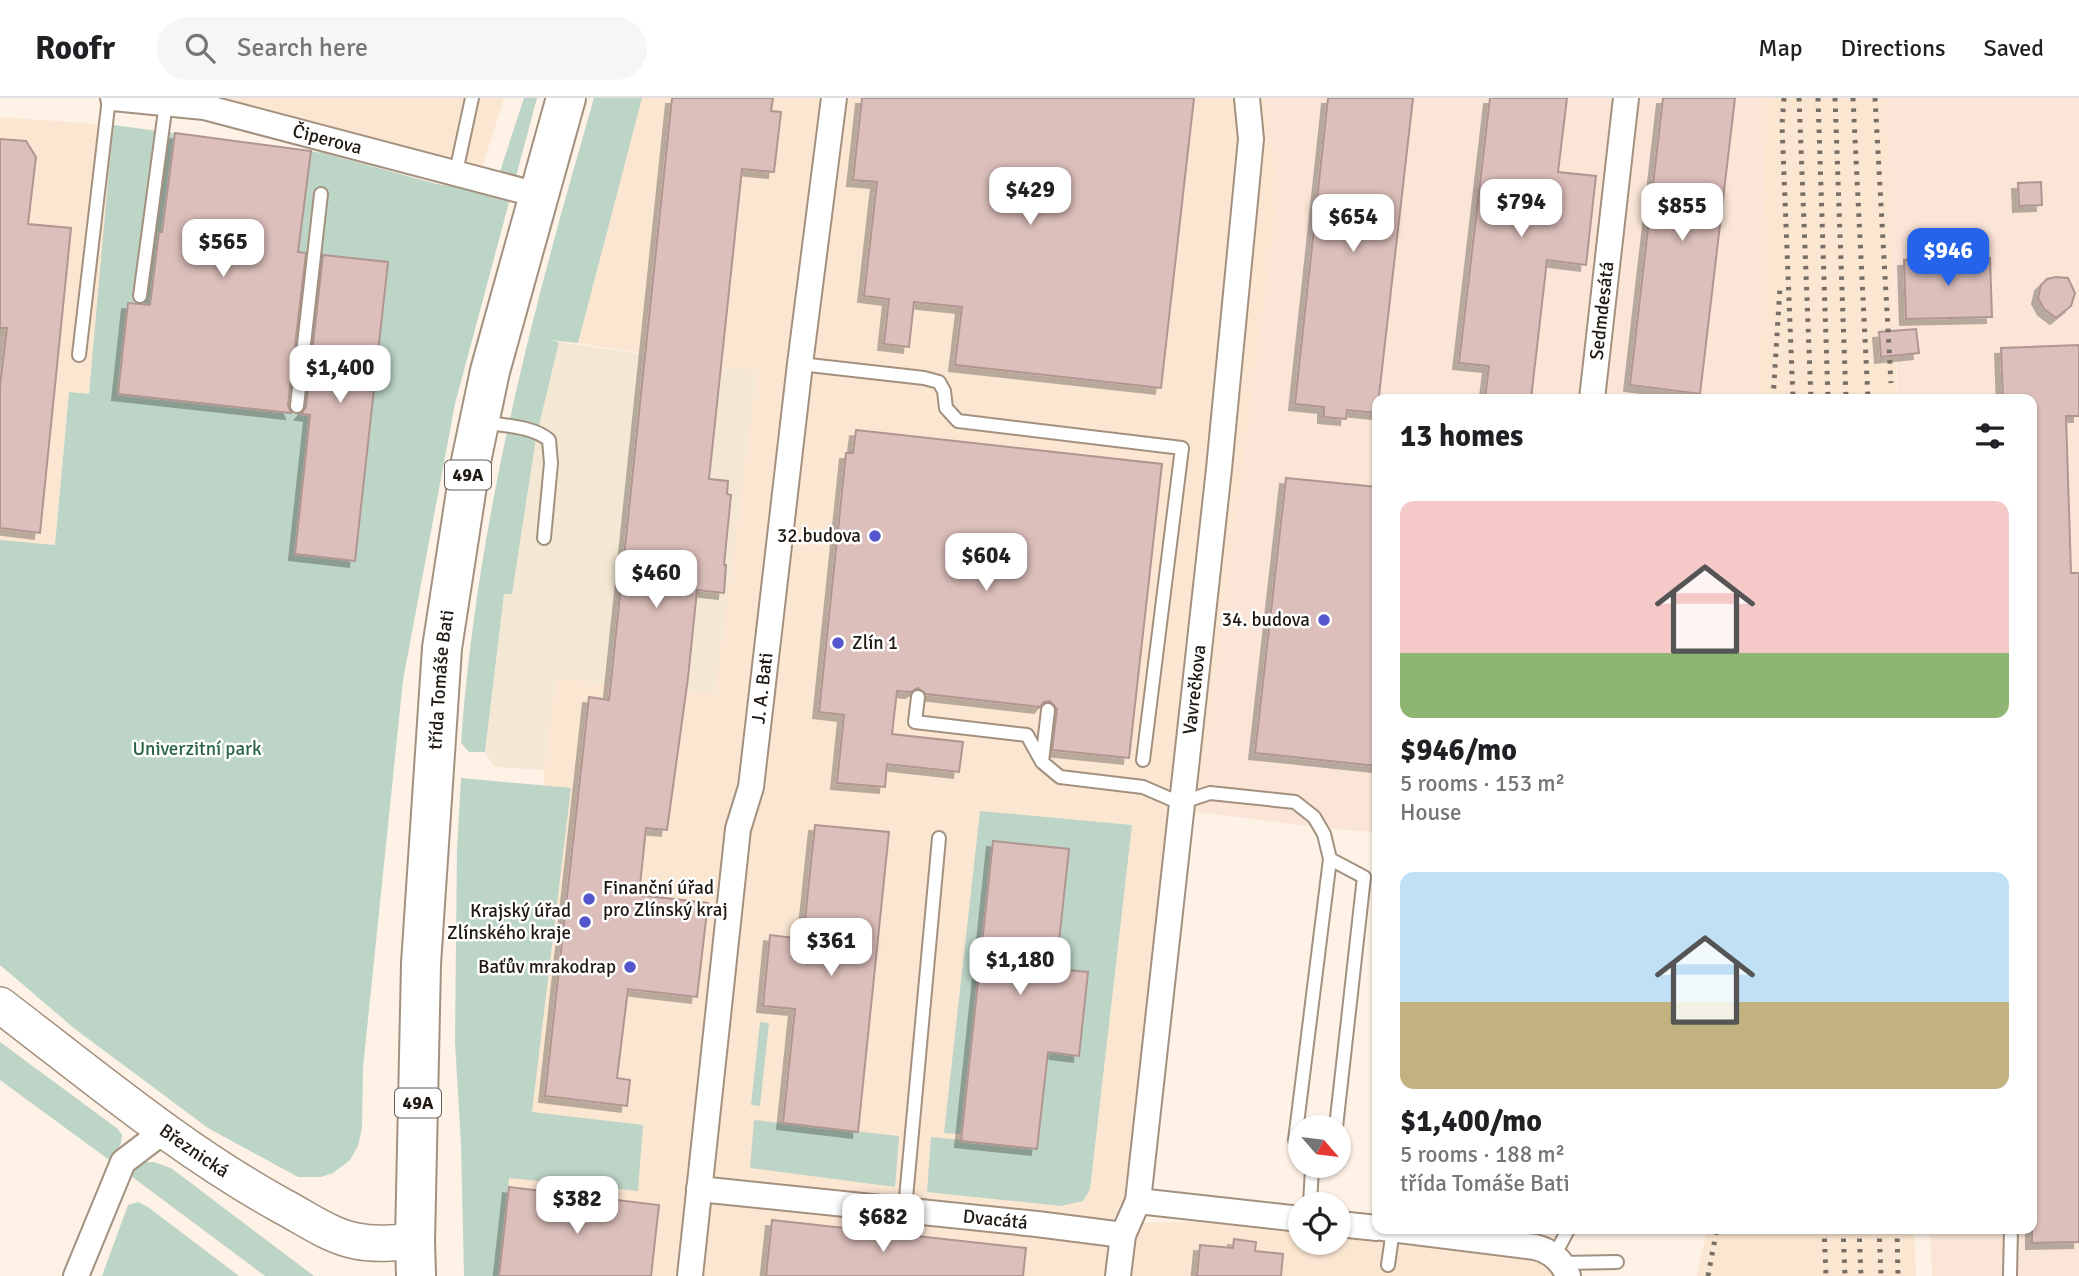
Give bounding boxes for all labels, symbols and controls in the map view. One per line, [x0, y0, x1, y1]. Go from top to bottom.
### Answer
search box [157, 17, 647, 80]
text: Roofr [35, 28, 115, 69]
icon: search [181, 29, 219, 67]
text: Search here [237, 32, 368, 64]
text: Map [1758, 33, 1803, 63]
text: Directions [1841, 33, 1946, 63]
text: Saved [1984, 33, 2044, 63]
street label: Čiperova [290, 118, 365, 160]
pin: $429 [989, 167, 1071, 227]
text: $429 [1005, 175, 1055, 204]
pin: $794 [1480, 180, 1562, 239]
pin: $855 [1641, 184, 1723, 243]
text: $794 [1496, 187, 1546, 216]
text: $855 [1657, 191, 1707, 220]
pin: $654 [1312, 194, 1394, 254]
text: $654 [1328, 202, 1378, 231]
pin: $565 [182, 220, 264, 279]
text: $565 [198, 227, 248, 256]
pin: $946 [1907, 228, 1989, 288]
text: $946 [1923, 236, 1973, 265]
street label: Sedmdesátá [1585, 260, 1619, 361]
pin: $1,400 [283, 345, 397, 405]
text: $1,400 [306, 353, 374, 382]
icon: filters [1971, 417, 2009, 455]
text: 13 homes [1400, 418, 1523, 455]
road number: 49A [445, 460, 491, 489]
place label: 32.budova [777, 524, 861, 548]
marker: 32.budova [867, 528, 883, 544]
pin: $604 [945, 533, 1027, 593]
text: $604 [961, 541, 1011, 570]
icon: home [1642, 546, 1768, 672]
pin: $460 [615, 550, 697, 610]
text: $460 [631, 558, 681, 587]
street label: třída Tomáše Bati [423, 608, 460, 751]
place label: 34. budova [1222, 608, 1310, 632]
marker: 34. budova [1316, 612, 1332, 628]
place label: Zlín 1 [852, 631, 898, 655]
marker: Zlín 1 [830, 635, 846, 651]
street label: Vavrečkova [1178, 643, 1211, 736]
street label: J. A. Bati [746, 651, 778, 725]
text: $946/mo [1400, 732, 1517, 769]
park label: Univerzitní park [132, 737, 262, 761]
text: 5 rooms · 153 m² [1400, 769, 1565, 798]
text: House [1400, 798, 1462, 827]
place label: Finanční úřad pro Zlínský kraj [603, 876, 728, 922]
marker: Finanční úřad pro Zlínský kraj [581, 891, 597, 907]
place label: Krajský úřad Zlínského kraje [447, 899, 571, 945]
marker: Krajský úřad Zlínského kraje [577, 914, 593, 930]
icon: home [1642, 917, 1768, 1043]
pin: $361 [790, 918, 872, 978]
text: $361 [806, 926, 856, 955]
pin: $1,180 [963, 937, 1077, 997]
text: $1,180 [986, 945, 1054, 974]
place label: Baťův mrakodrap [478, 955, 616, 979]
marker: Baťův mrakodrap [622, 959, 638, 975]
road number: 49A [395, 1088, 441, 1118]
text: $1,400/mo [1400, 1103, 1542, 1140]
north arrow [1288, 1115, 1351, 1178]
map controls [1288, 1115, 1351, 1255]
street label: Březnická [155, 1119, 234, 1183]
text: 5 rooms · 188 m² [1400, 1140, 1565, 1169]
text: třída Tomáše Bati [1400, 1169, 1570, 1198]
pin: $382 [536, 1176, 618, 1236]
text: $382 [552, 1184, 602, 1213]
button: locate [1288, 1192, 1351, 1255]
pin: $682 [842, 1194, 924, 1254]
text: $682 [858, 1202, 908, 1231]
street label: Dvacátá [962, 1204, 1029, 1235]

